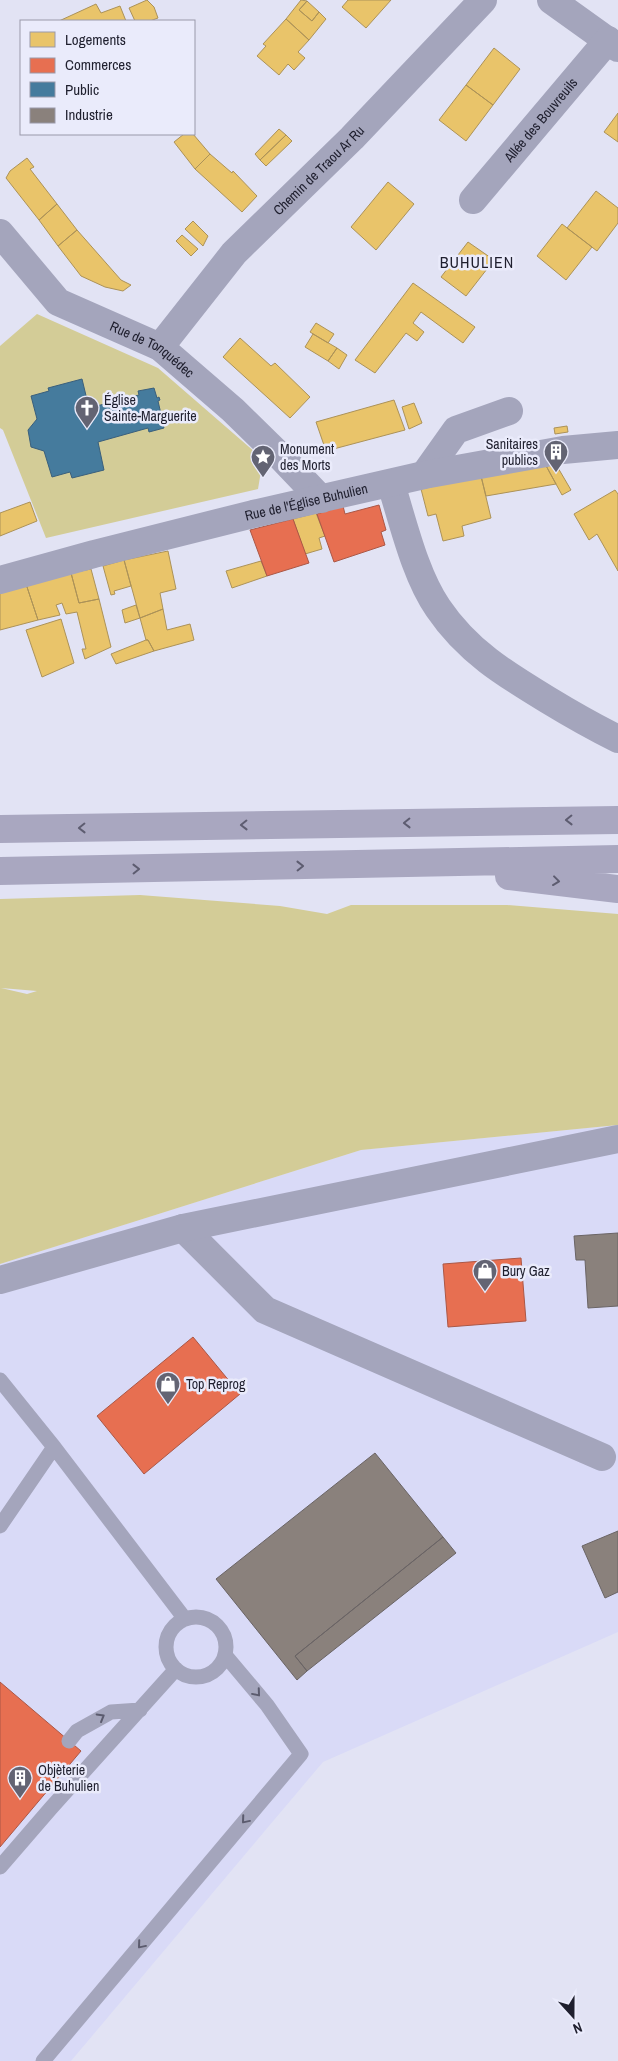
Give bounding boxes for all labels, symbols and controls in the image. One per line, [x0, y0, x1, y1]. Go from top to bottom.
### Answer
legend [20, 20, 195, 135]
text: Logements [65, 29, 126, 50]
text: Commerces [65, 54, 131, 75]
street label: Allée des Bouvreuils [499, 74, 582, 166]
text: Public [65, 79, 99, 100]
text: Industrie [65, 104, 113, 125]
street label: Chemin de Traou Ar Ru [269, 122, 368, 219]
district label: BUHULIEN [440, 251, 514, 273]
street label: Rue de Tonquédec [107, 317, 198, 382]
place label: Église Sainte-Marguerite [104, 391, 197, 425]
church icon: Église Sainte-Marguerite [74, 395, 100, 429]
place label: Sanitaires publics [486, 435, 538, 469]
building icon: Sanitaires publics [543, 439, 569, 473]
place label: Monument des Morts [280, 440, 334, 474]
place icon: Monument des Morts [250, 444, 276, 478]
street label: Rue de l'Église Buhulien [243, 479, 369, 525]
one-way arrow [565, 815, 573, 825]
one-way arrow [403, 818, 410, 828]
one-way arrow [240, 820, 248, 830]
one-way arrow [78, 823, 86, 833]
one-way arrow [296, 861, 304, 871]
one-way arrow [132, 864, 140, 874]
one-way arrow [552, 875, 560, 886]
shop icon: Bury Gaz [472, 1258, 498, 1292]
place label: Bury Gaz [502, 1262, 550, 1280]
shop icon: Top Reprog [155, 1371, 181, 1405]
place label: Top Reprog [186, 1375, 246, 1393]
one-way arrow [251, 1687, 260, 1696]
one-way arrow [95, 1714, 104, 1724]
place label: Objèterie de Buhulien [38, 1761, 99, 1795]
building icon: Objèterie de Buhulien [7, 1765, 33, 1799]
one-way arrow [242, 1815, 251, 1824]
one-way arrow [137, 1939, 146, 1948]
north arrow [548, 1991, 598, 2041]
text: N [571, 2018, 585, 2038]

